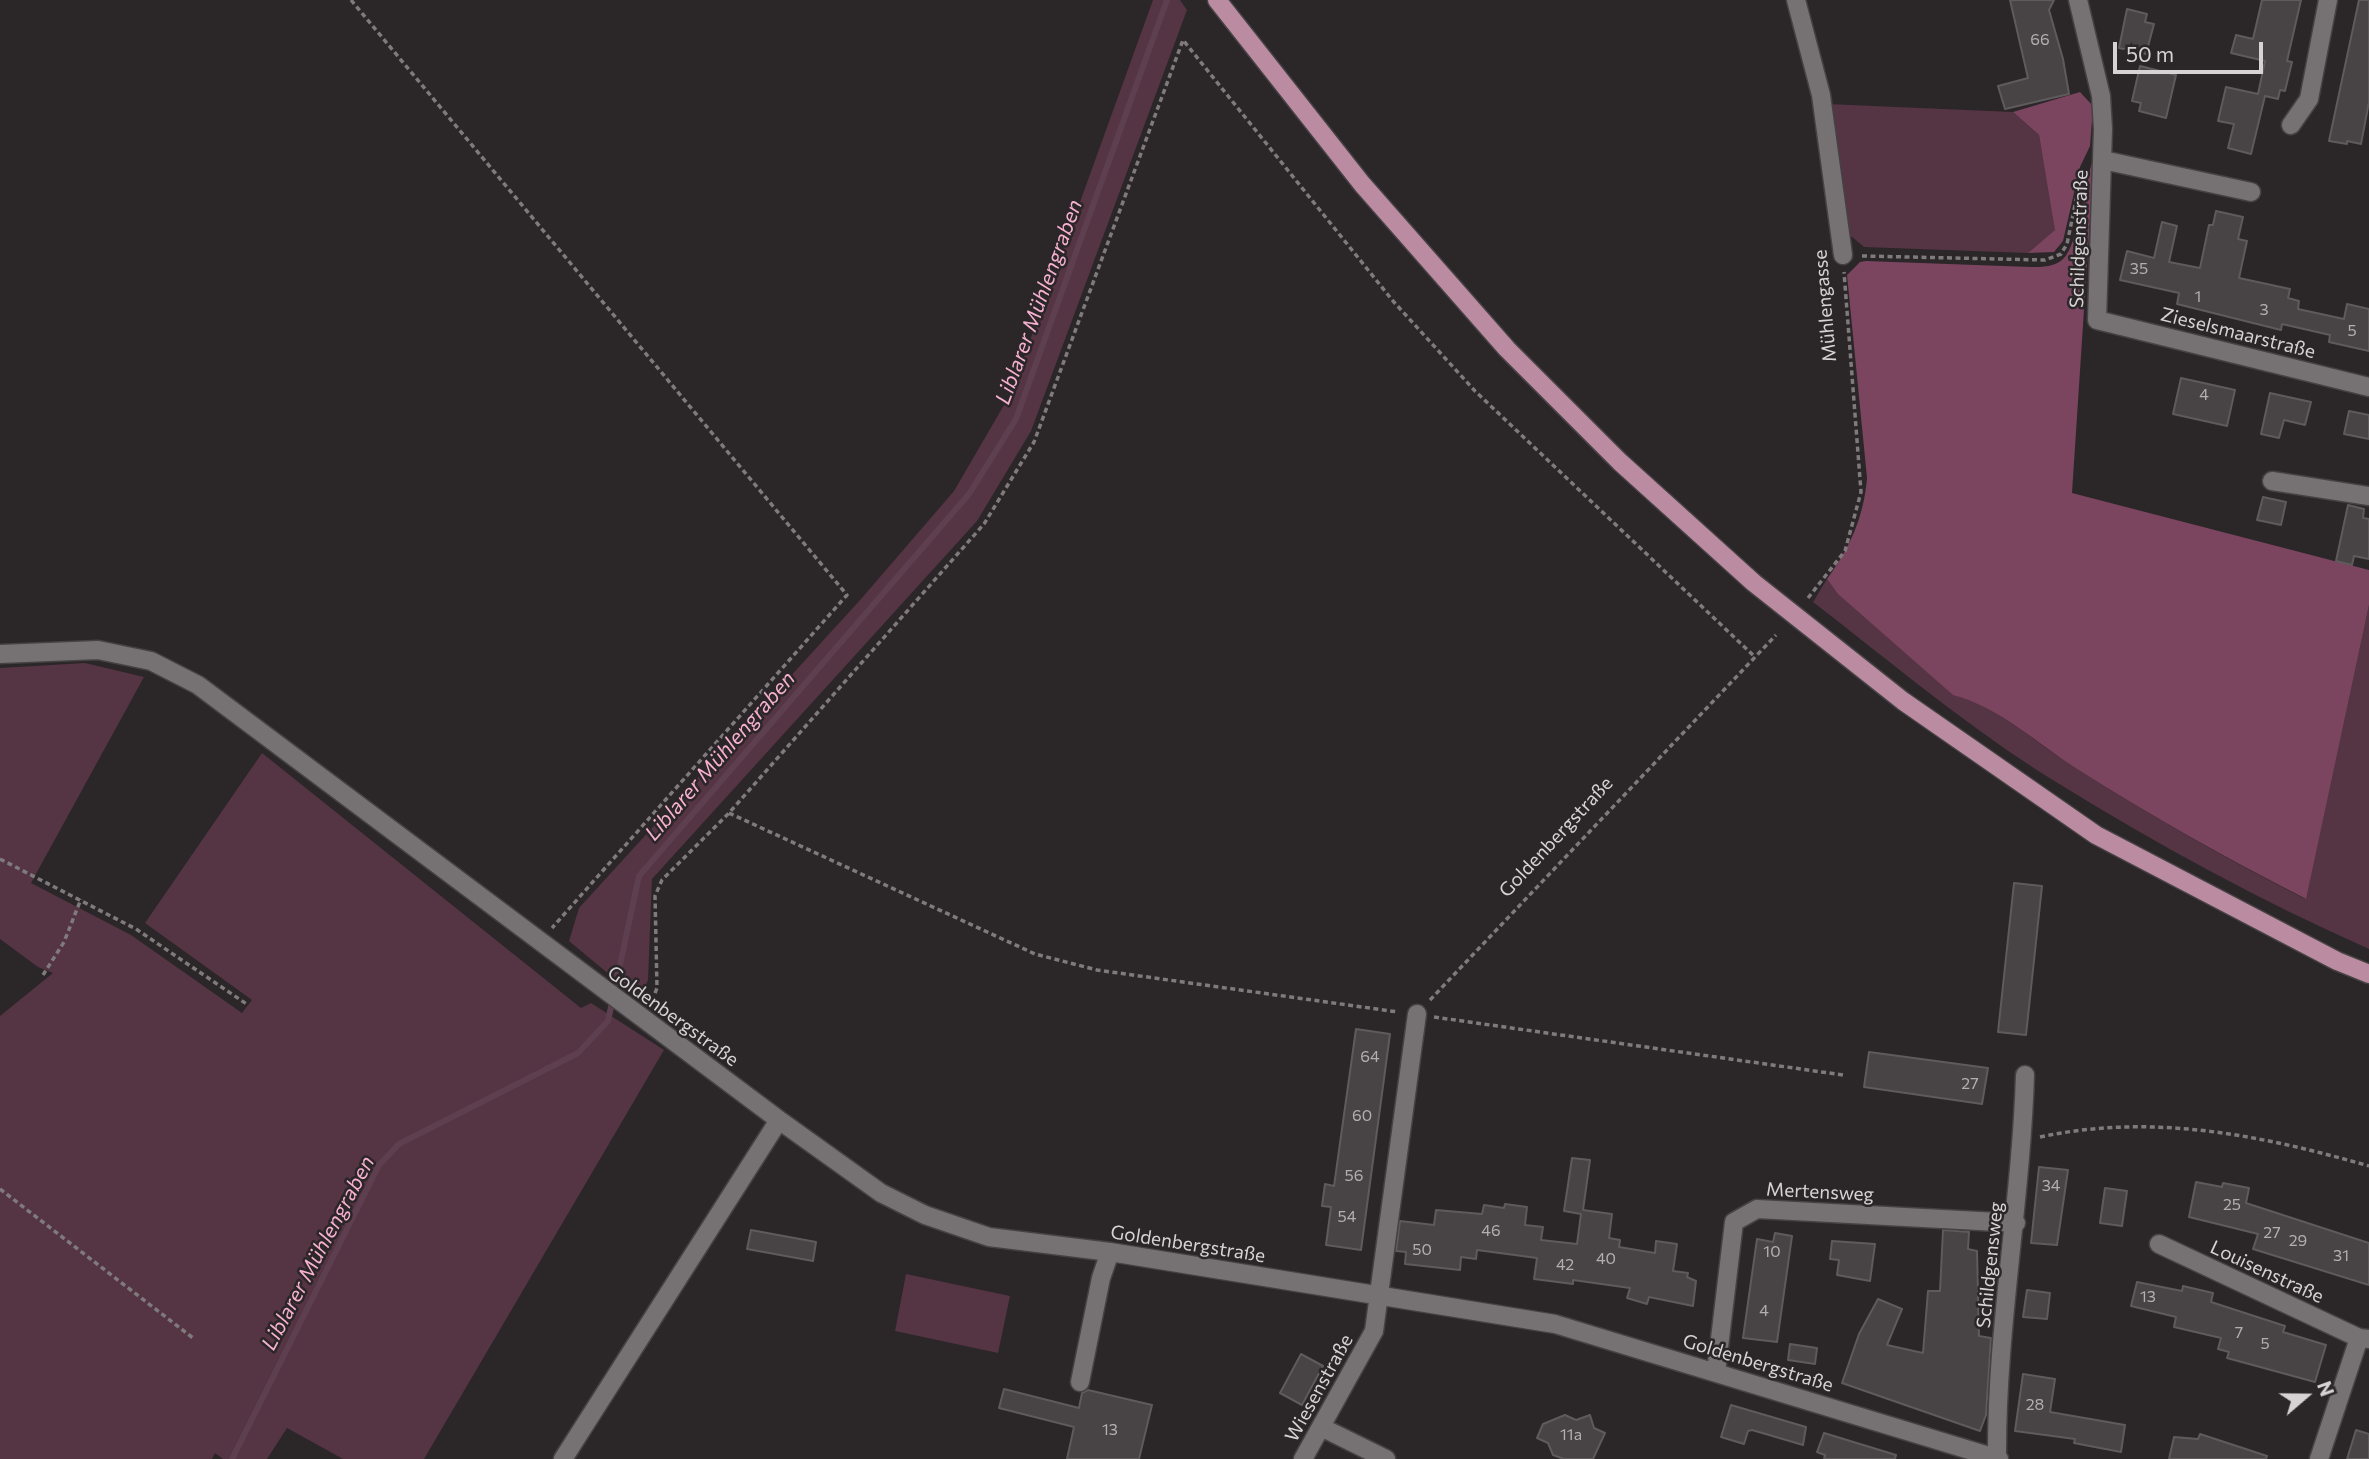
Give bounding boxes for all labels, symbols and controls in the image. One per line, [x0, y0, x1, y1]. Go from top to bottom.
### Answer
scale bar [2117, 28, 2268, 72]
house number: 66 [2030, 30, 2050, 50]
text: 50 m [2126, 41, 2174, 66]
street label: Schildgenstraße [2065, 169, 2093, 309]
water label: Liblarer Mühlengraben [990, 196, 1088, 408]
street label: Mühlengasse [1809, 249, 1841, 363]
house number: 35 [2130, 259, 2148, 279]
house number: 1 [2195, 287, 2201, 307]
house number: 3 [2259, 300, 2269, 320]
street label: Zieselsmaarstraße [2158, 303, 2318, 363]
house number: 5 [2347, 321, 2357, 341]
house number: 4 [2199, 385, 2209, 405]
water label: Liblarer Mühlengraben [640, 666, 800, 846]
street label: Goldenbergstraße [1494, 772, 1618, 902]
street label: Goldenbergstraße [603, 961, 743, 1071]
house number: 64 [1360, 1047, 1380, 1067]
house number: 27 [1961, 1074, 1979, 1094]
house number: 60 [1352, 1106, 1372, 1126]
water label: Liblarer Mühlengraben [256, 1152, 380, 1354]
house number: 56 [1345, 1166, 1363, 1186]
house number: 34 [2042, 1176, 2060, 1196]
street label: Mertensweg [1765, 1178, 1875, 1206]
house number: 25 [2223, 1195, 2241, 1215]
street label: Schildgensweg [1972, 1201, 2008, 1329]
house number: 54 [1338, 1207, 1356, 1227]
street label: Goldenbergstraße [1109, 1221, 1267, 1267]
house number: 46 [1481, 1221, 1501, 1241]
house number: 27 [2263, 1223, 2281, 1243]
house number: 29 [2289, 1231, 2307, 1251]
street label: Louisenstraße [2207, 1236, 2327, 1308]
house number: 50 [1412, 1240, 1432, 1260]
house number: 10 [1763, 1242, 1781, 1262]
house number: 31 [2333, 1246, 2349, 1266]
house number: 40 [1596, 1249, 1616, 1269]
house number: 42 [1556, 1255, 1574, 1275]
house number: 13 [2140, 1287, 2156, 1307]
house number: 4 [1759, 1301, 1769, 1321]
house number: 7 [2235, 1323, 2243, 1343]
street label: Goldenbergstraße [1680, 1329, 1836, 1397]
street label: Wiesenstraße [1280, 1330, 1358, 1446]
house number: 5 [2260, 1334, 2270, 1354]
north arrow [2271, 1361, 2341, 1431]
text: N [2313, 1378, 2339, 1399]
house number: 28 [2026, 1395, 2044, 1415]
house number: 13 [1102, 1420, 1118, 1440]
house number: 11a [1560, 1425, 1582, 1445]

